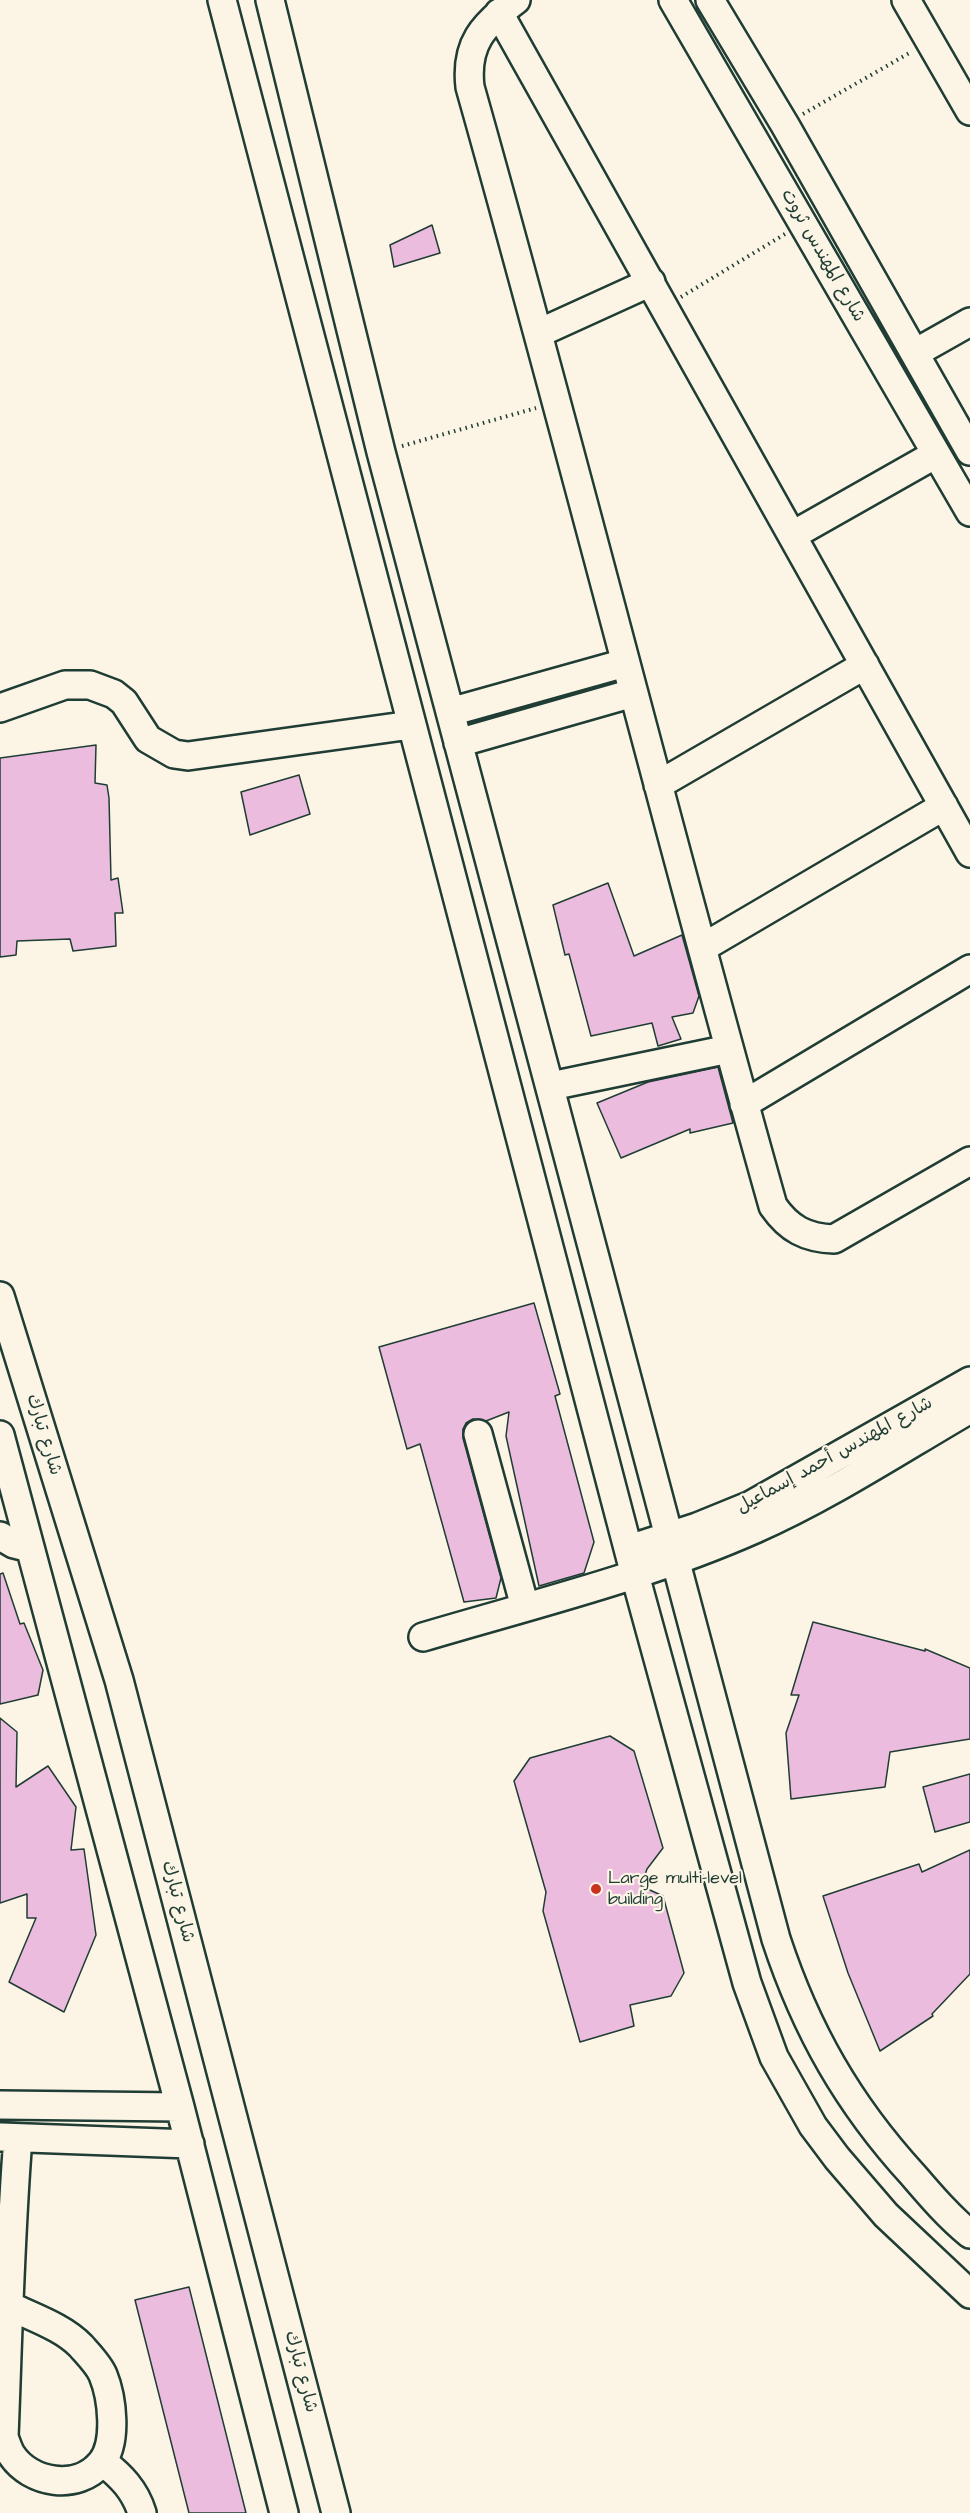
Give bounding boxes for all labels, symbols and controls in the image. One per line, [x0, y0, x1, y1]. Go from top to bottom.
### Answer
street label: شارع المهندس ثروت [775, 186, 869, 326]
street label: شارع تبارك [20, 1392, 66, 1478]
street label: شارع المهندس أحمد إسماعيل [733, 1393, 937, 1519]
street label: شارع تبارك [156, 1859, 198, 1945]
place label: Large multi-level building [608, 1868, 742, 1910]
marker: Large multi-level building [589, 1882, 603, 1896]
street label: شارع تبارك [279, 2329, 321, 2415]

